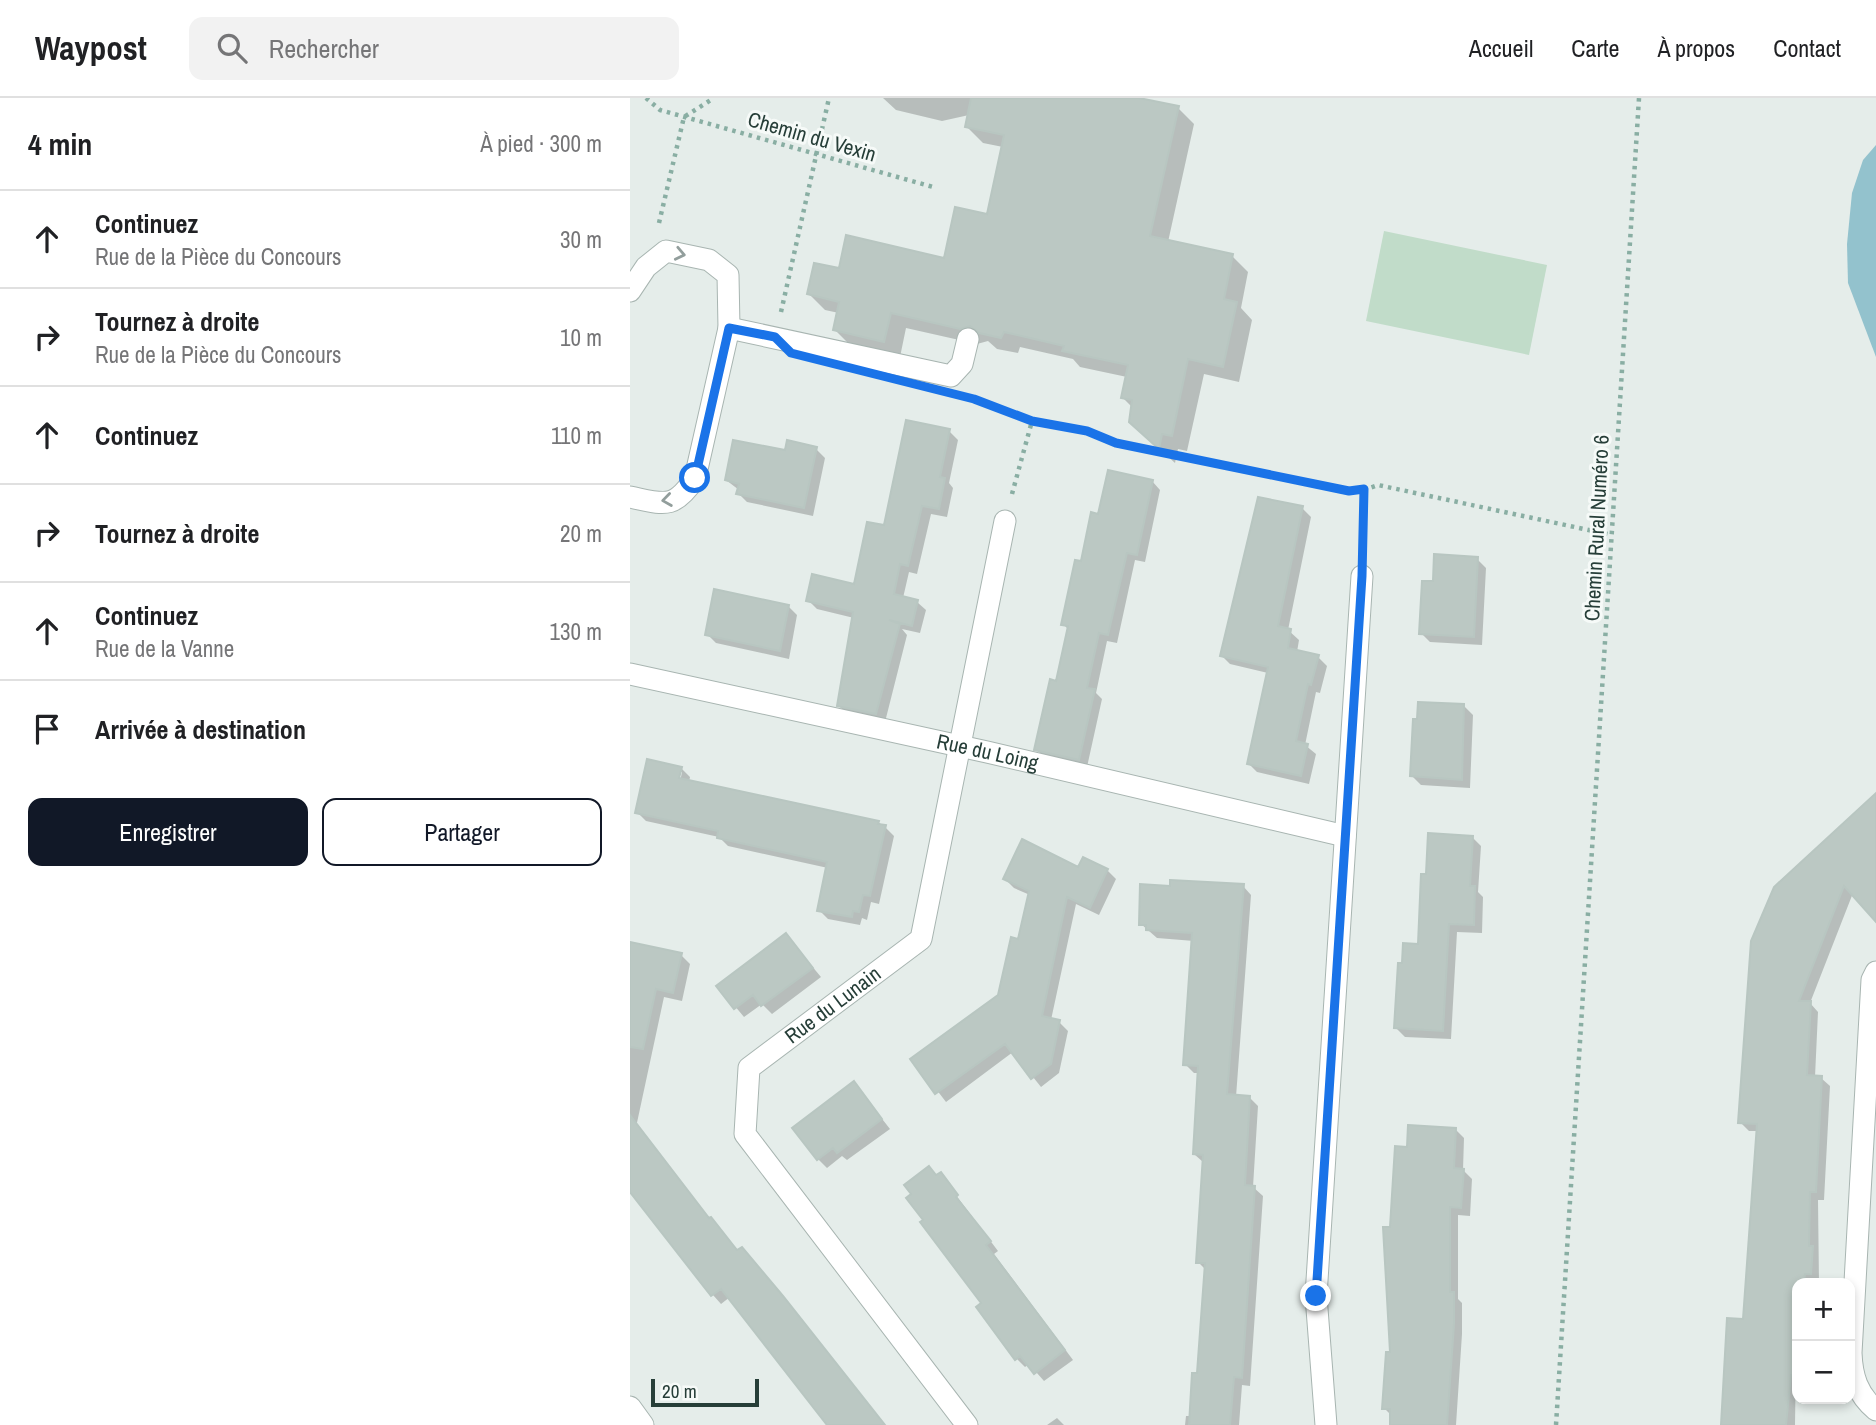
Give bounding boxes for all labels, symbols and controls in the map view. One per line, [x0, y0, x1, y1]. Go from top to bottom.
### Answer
search box [189, 17, 679, 80]
text: Waypost [35, 26, 147, 70]
icon: search [213, 29, 251, 67]
text: Rechercher [269, 31, 379, 66]
text: Accueil [1469, 32, 1533, 64]
text: Carte [1571, 32, 1619, 64]
text: À propos [1657, 32, 1735, 64]
text: Contact [1773, 32, 1841, 64]
street label: Chemin du Vexin [745, 104, 880, 169]
text: 4 min [28, 124, 92, 164]
text: À pied · 300 m [480, 128, 602, 159]
text: Continuez [95, 206, 198, 241]
icon: ahead [28, 220, 66, 258]
text: 30 m [560, 224, 602, 255]
text: Rue de la Pièce du Concours [95, 241, 341, 272]
one-way arrow [674, 245, 686, 260]
text: Tournez à droite [95, 304, 259, 339]
icon: right [28, 318, 66, 356]
text: 10 m [560, 322, 602, 353]
text: Rue de la Pièce du Concours [95, 339, 341, 370]
icon: ahead [28, 416, 66, 454]
text: Continuez [95, 418, 198, 453]
text: 110 m [551, 420, 602, 451]
street label: Chemin Rural Numéro 6 [1577, 434, 1616, 622]
route start [679, 462, 710, 493]
one-way arrow [661, 493, 672, 508]
icon: right [28, 514, 66, 552]
text: Tournez à droite [95, 516, 259, 551]
text: 20 m [560, 518, 602, 549]
text: Continuez [95, 598, 198, 633]
icon: ahead [28, 612, 66, 650]
text: 130 m [550, 616, 602, 647]
text: Rue de la Vanne [95, 633, 234, 664]
icon: arrive [28, 710, 66, 748]
text: Arrivée à destination [95, 712, 306, 747]
street label: Rue du Loing [934, 726, 1042, 778]
button: Enregistrer [28, 798, 308, 866]
button: Partager [322, 798, 602, 866]
street label: Rue du Lunain [779, 959, 887, 1050]
map controls [1792, 1278, 1855, 1404]
button: + [1792, 1278, 1855, 1341]
route end [1300, 1280, 1331, 1311]
button: − [1792, 1341, 1855, 1404]
scale bar [651, 1376, 760, 1408]
text: 20 m [662, 1378, 697, 1404]

